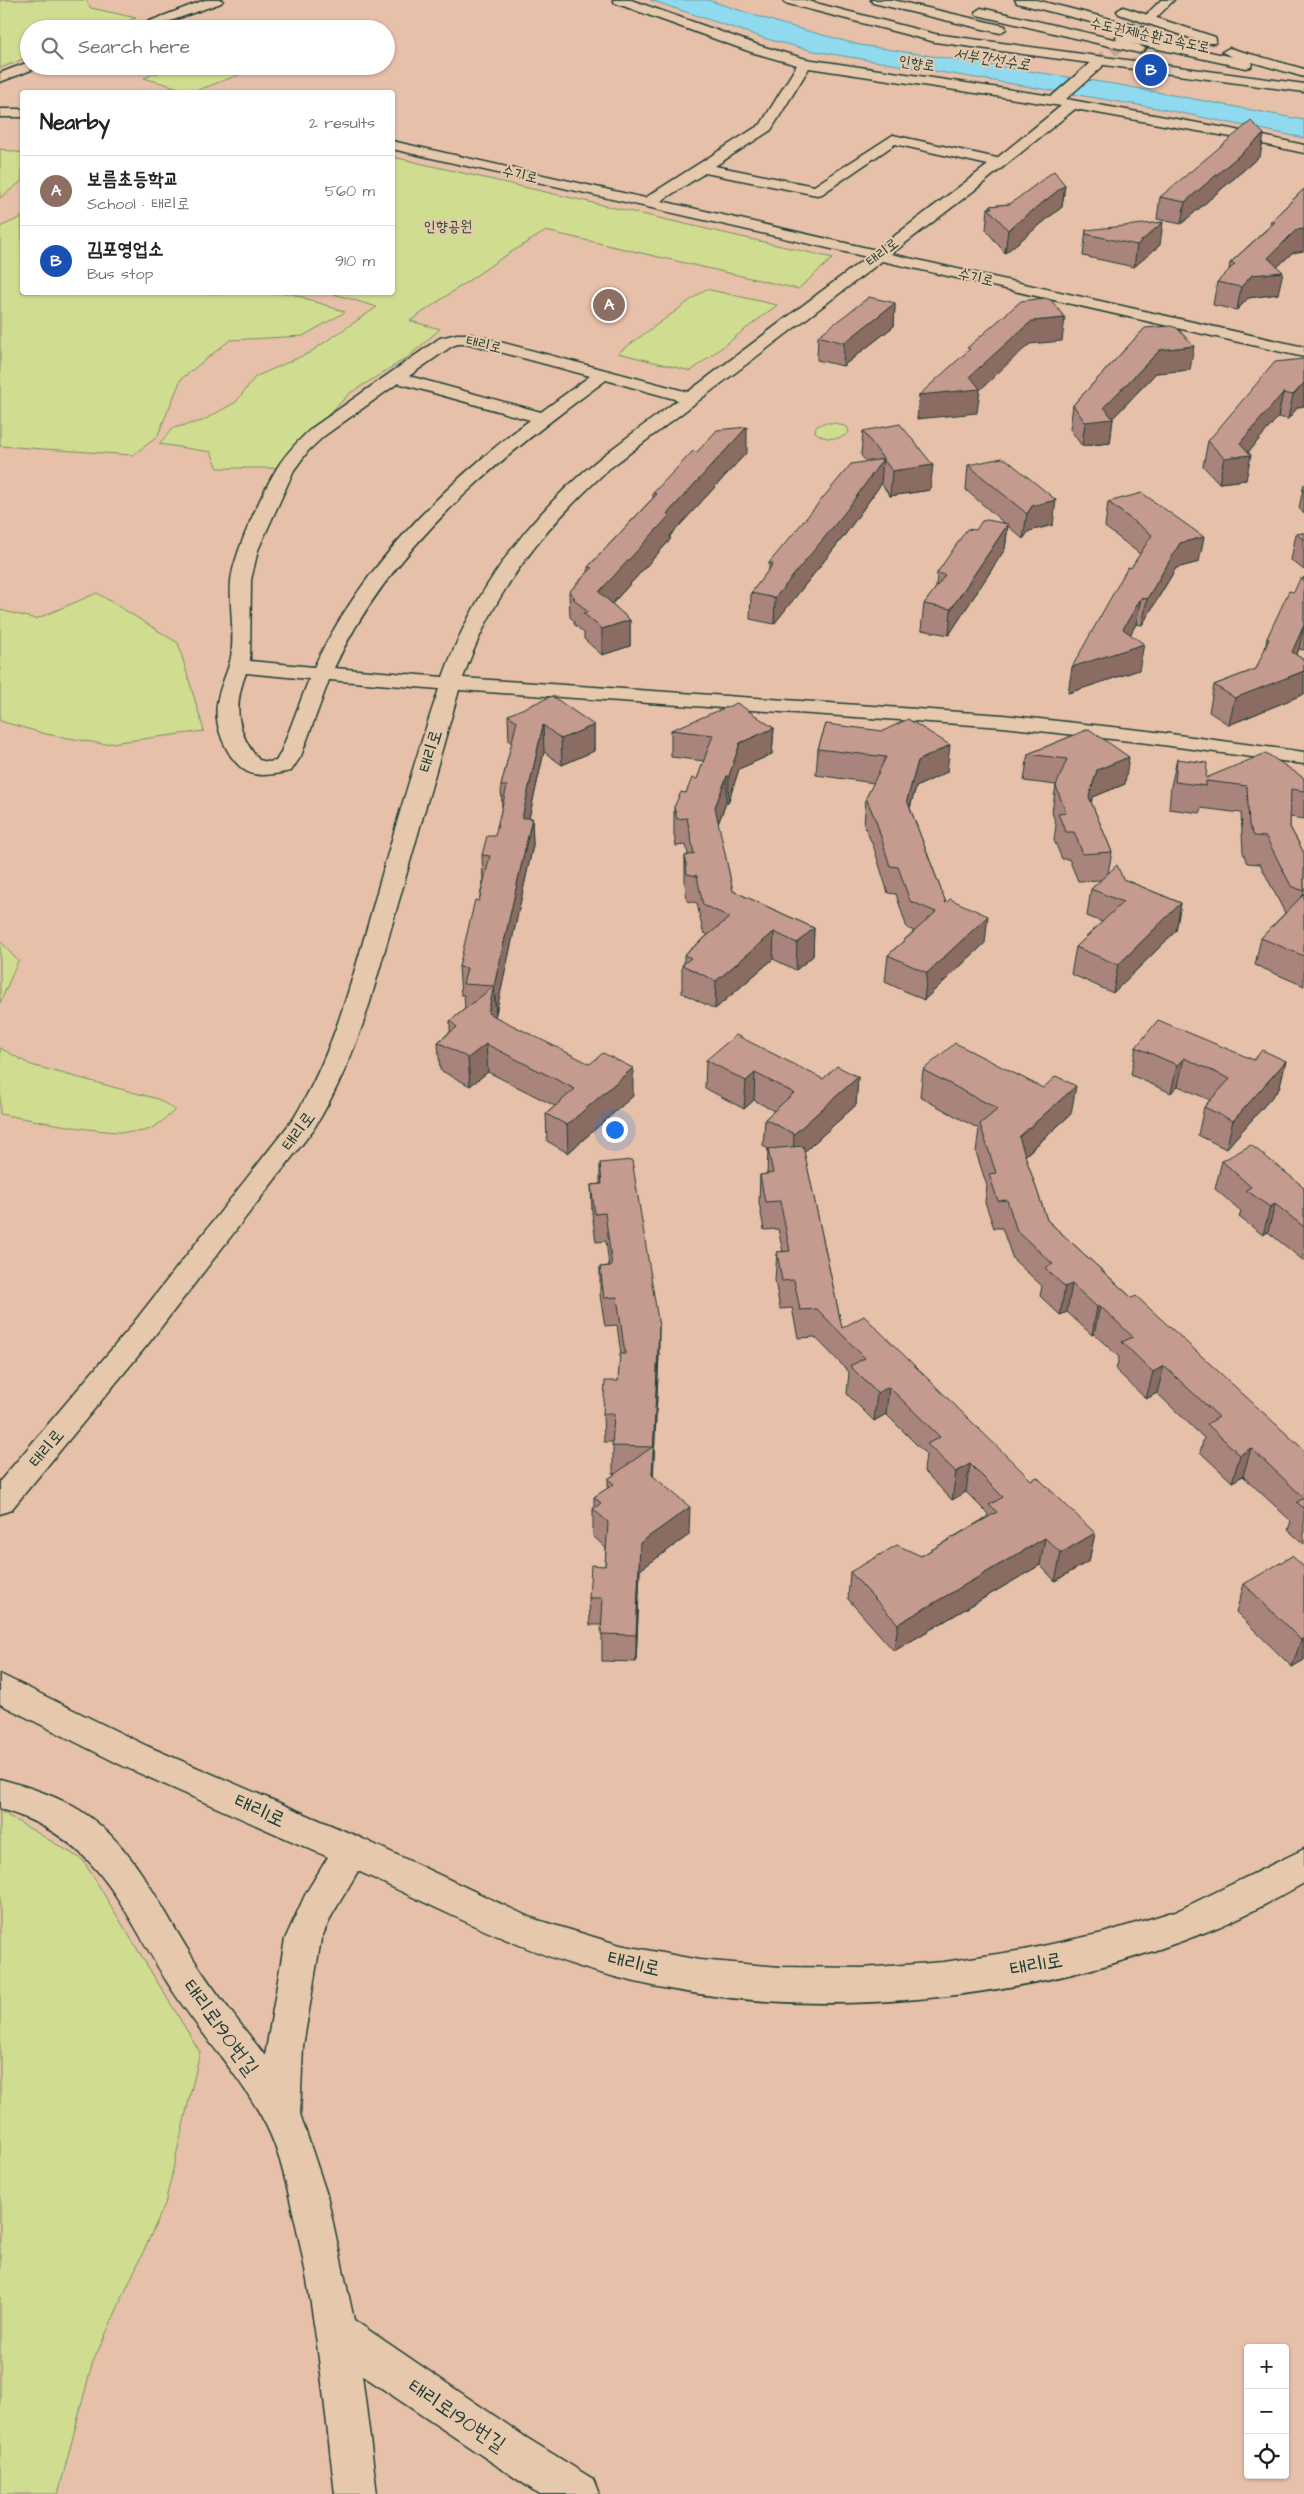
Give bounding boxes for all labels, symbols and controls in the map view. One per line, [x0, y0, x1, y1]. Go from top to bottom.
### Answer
street label: 수도권제1순환고속도로 [1088, 12, 1212, 59]
search box [20, 20, 395, 75]
icon: search [38, 34, 66, 62]
text: Search here [78, 34, 190, 61]
water label: 서부간선수로 [952, 42, 1032, 76]
street label: 인향로 [897, 50, 936, 77]
pin: B [1135, 51, 1167, 89]
text: Nearby [40, 108, 110, 137]
text: 2 results [309, 112, 375, 134]
street label: 수기로 [500, 160, 540, 189]
text: 보름초등학교 [87, 166, 179, 193]
text: A [51, 180, 61, 202]
text: 560 m [325, 180, 375, 202]
text: School · 태리로 [87, 193, 190, 215]
park label: 인향공원 [424, 216, 472, 237]
street label: 태리로 [862, 233, 903, 272]
text: 김포영업소 [87, 236, 163, 263]
text: B [50, 250, 62, 272]
text: 910 m [335, 250, 375, 272]
text: Bus stop [87, 263, 153, 285]
street label: 수기로 [956, 263, 996, 292]
pin: A [593, 286, 625, 324]
street label: 태리로 [464, 330, 504, 359]
street label: 태리로 [412, 727, 449, 776]
street label: 태리로 [276, 1106, 321, 1156]
your location [602, 1117, 628, 1143]
street label: 태리로 [23, 1424, 70, 1473]
street label: 태리1로 [230, 1786, 290, 1835]
street label: 태리1로 [605, 1943, 663, 1984]
street label: 태리1로 [1007, 1945, 1065, 1984]
street label: 태리로190번길 [176, 1973, 265, 2081]
map controls [1244, 2344, 1289, 2479]
button: + [1244, 2344, 1289, 2389]
street label: 태리로190번길 [402, 2372, 511, 2459]
button: − [1244, 2389, 1289, 2434]
button: locate [1244, 2434, 1289, 2479]

